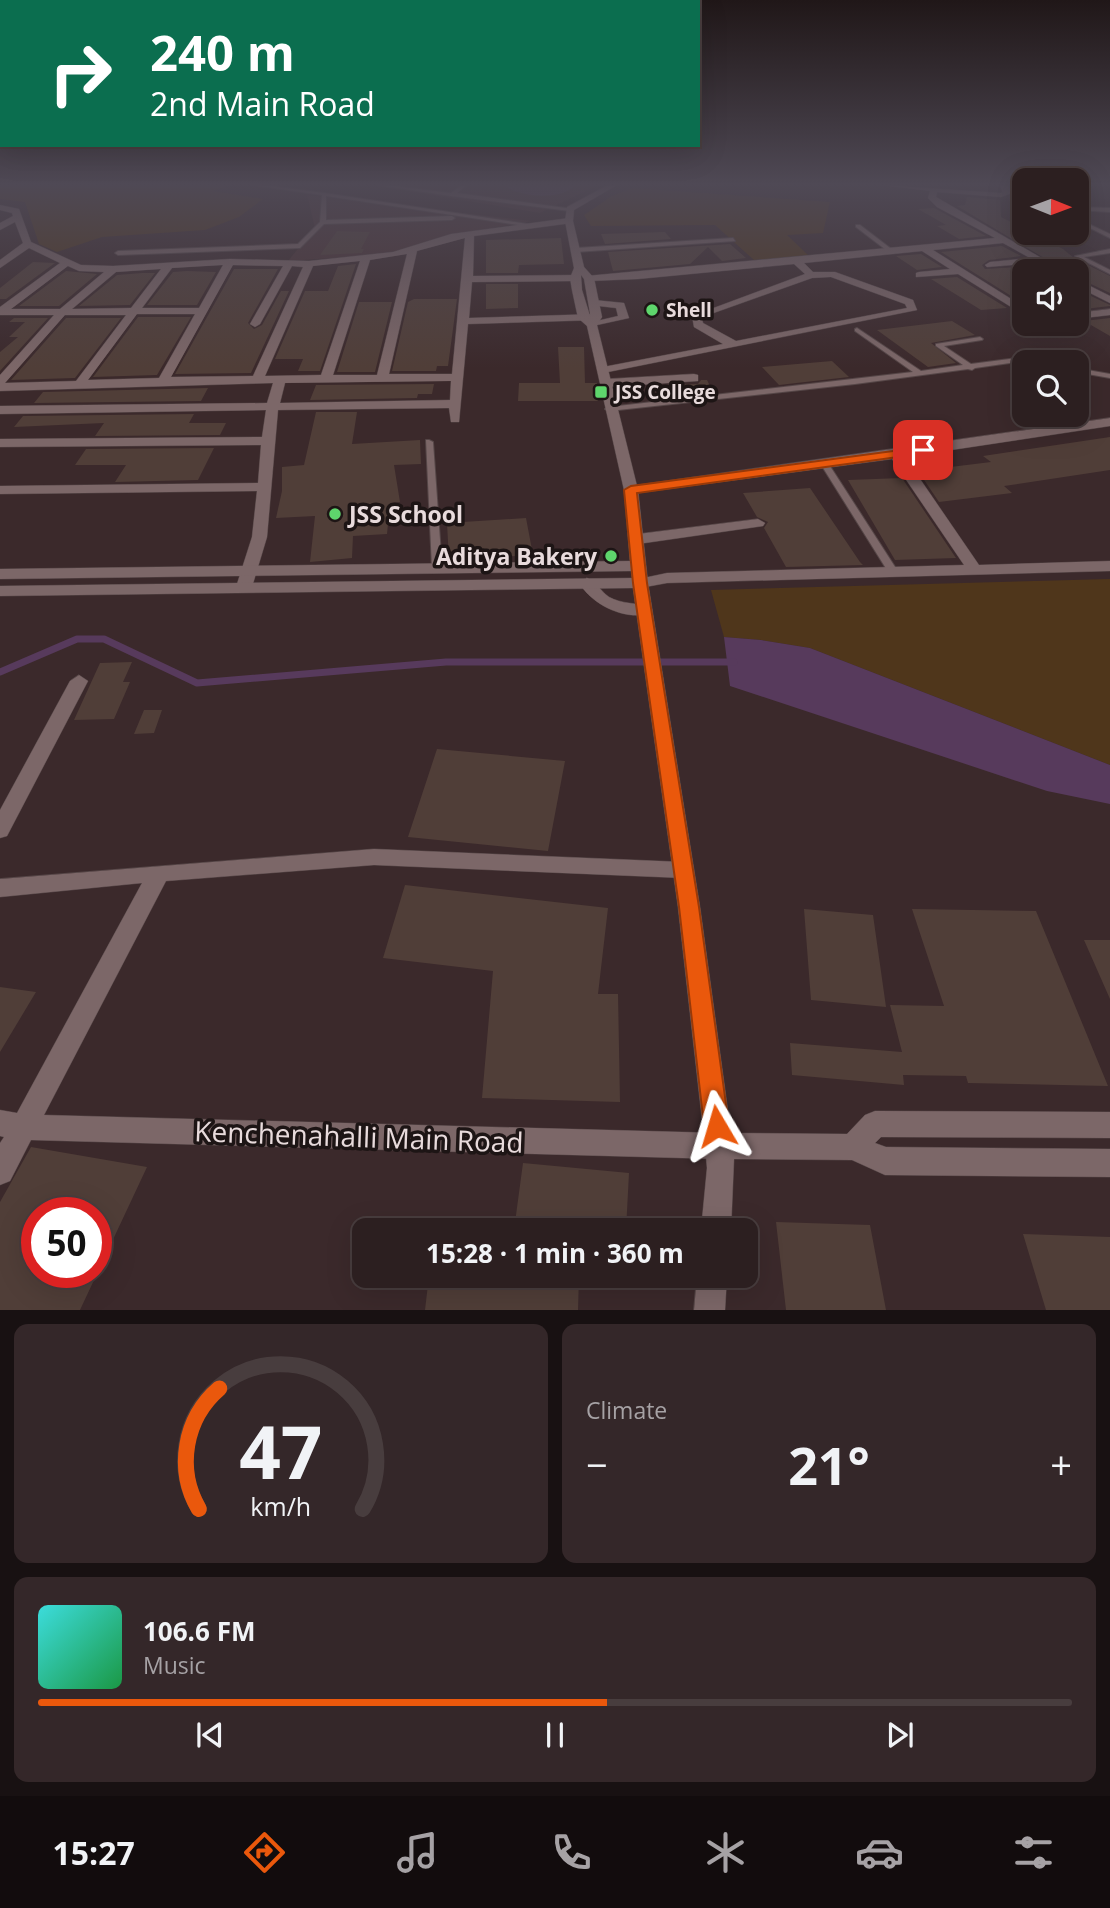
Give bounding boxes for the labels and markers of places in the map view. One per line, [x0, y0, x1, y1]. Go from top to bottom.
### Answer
place label: Shell [666, 297, 712, 323]
marker: Shell [644, 302, 660, 318]
place label: JSS College [613, 379, 716, 405]
marker: JSS College [593, 384, 609, 400]
pin [893, 420, 953, 480]
place label: JSS School [347, 498, 463, 530]
marker: JSS School [327, 506, 343, 522]
place label: Aditya Bakery [436, 540, 598, 572]
marker: Aditya Bakery [603, 548, 619, 564]

